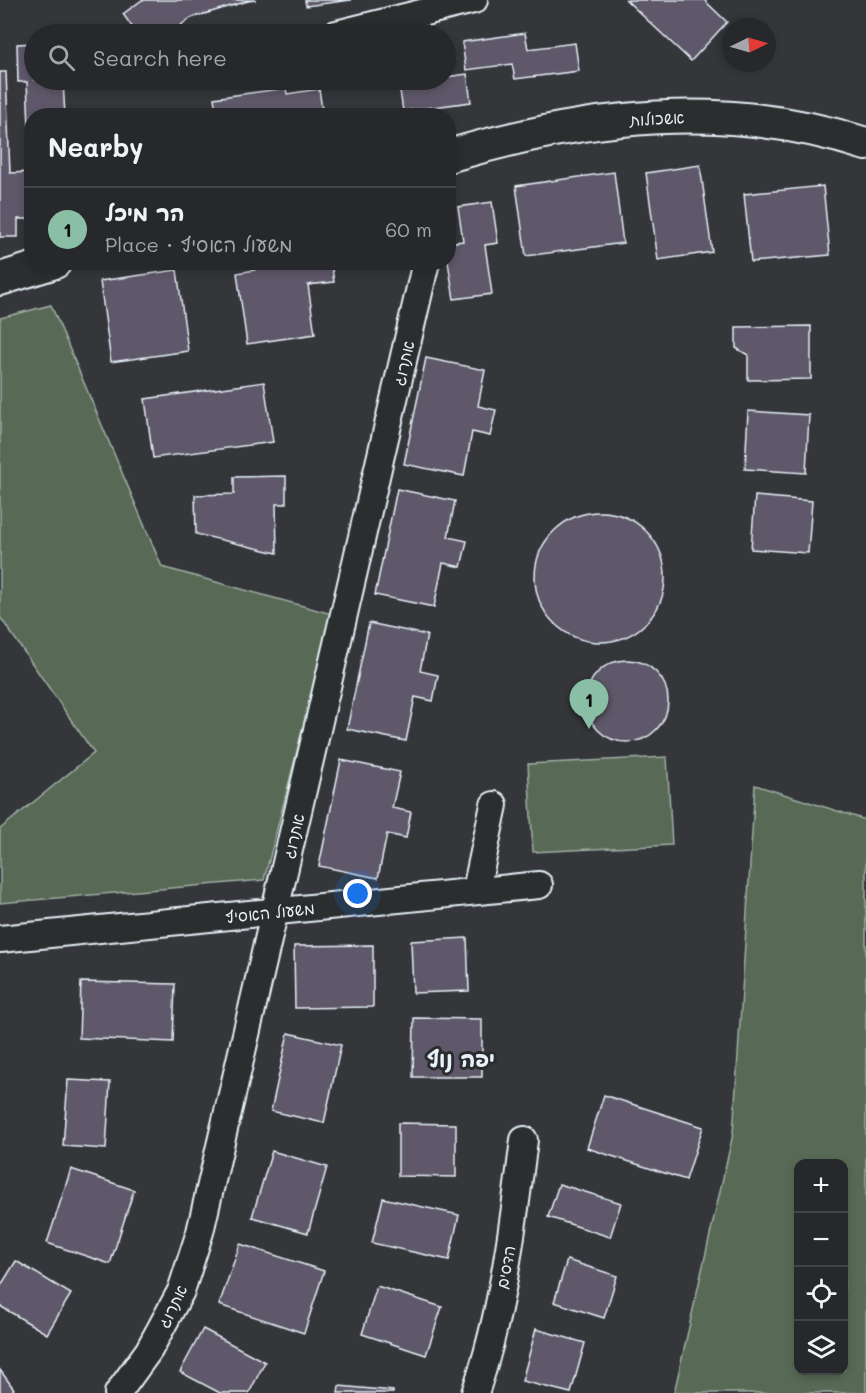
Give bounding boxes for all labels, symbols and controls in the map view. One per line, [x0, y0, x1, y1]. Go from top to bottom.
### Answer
north arrow [722, 18, 776, 72]
search box [24, 24, 456, 90]
icon: search [45, 41, 78, 74]
text: Search here [93, 43, 227, 72]
street label: אשכולות [628, 106, 685, 130]
text: Nearby [48, 130, 143, 164]
text: הר מיכל [105, 198, 184, 227]
text: 1 [63, 216, 72, 242]
text: 60 m [385, 216, 432, 242]
text: Place · משעול האסיף [105, 231, 293, 257]
street label: אתרוג [388, 338, 418, 388]
pin: 1 [570, 680, 608, 729]
street label: אתרוג [278, 811, 308, 861]
your location [343, 879, 372, 908]
street label: משעול האסיף [224, 897, 316, 927]
district label: יפה נוף [427, 1044, 495, 1073]
map controls [794, 1159, 848, 1375]
button: + [794, 1159, 848, 1213]
button: − [794, 1213, 848, 1267]
street label: הדסים [491, 1243, 519, 1291]
button: locate [794, 1267, 848, 1321]
street label: אתרוג [153, 1281, 191, 1331]
button: layers [794, 1321, 848, 1375]

